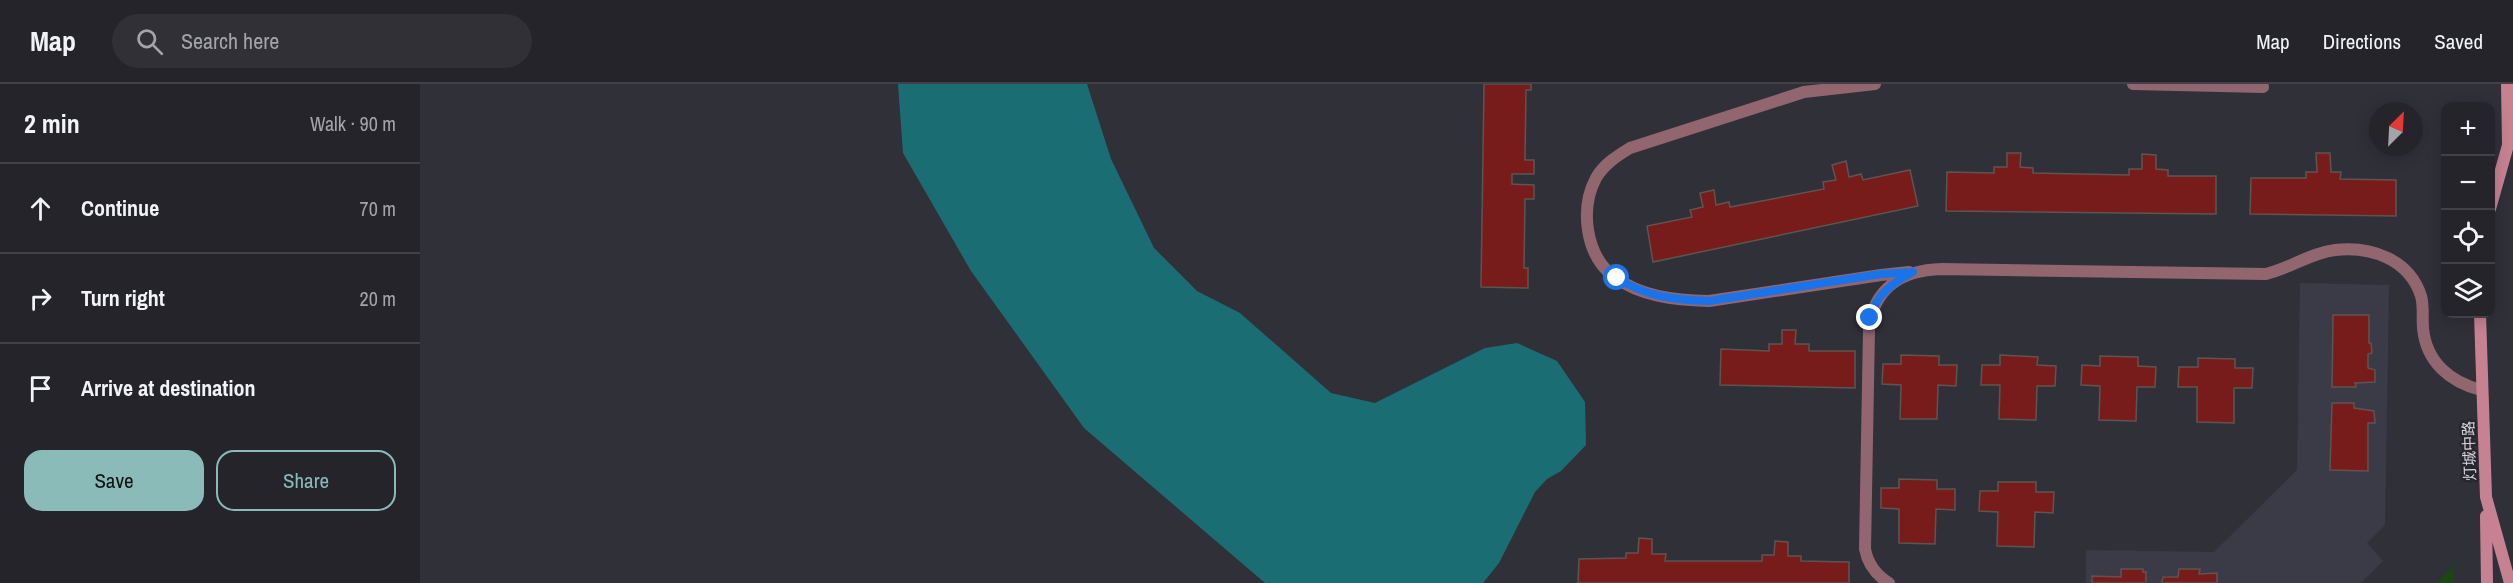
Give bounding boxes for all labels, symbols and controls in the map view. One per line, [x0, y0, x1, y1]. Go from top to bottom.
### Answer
search box [112, 14, 532, 68]
text: Map [30, 22, 76, 60]
icon: search [133, 25, 166, 58]
text: Search here [181, 26, 279, 56]
text: Map [2256, 27, 2290, 56]
text: Directions [2323, 27, 2401, 56]
text: Saved [2434, 27, 2483, 56]
north arrow [2369, 102, 2423, 156]
map controls [2441, 102, 2495, 318]
button: + [2441, 102, 2495, 156]
text: 2 min [24, 106, 80, 141]
text: Walk · 90 m [310, 110, 396, 137]
button: − [2441, 156, 2495, 210]
icon: ahead [24, 192, 57, 225]
text: Continue [81, 193, 159, 223]
text: 70 m [360, 195, 396, 222]
button: locate [2441, 210, 2495, 264]
route start [1603, 264, 1629, 290]
button: layers [2441, 264, 2495, 318]
icon: right [24, 282, 57, 315]
text: Turn right [81, 283, 165, 313]
text: 20 m [360, 285, 396, 312]
route end [1856, 304, 1882, 330]
icon: arrive [24, 372, 57, 405]
text: Arrive at destination [81, 373, 255, 403]
street label: 灯城中路 [2457, 421, 2481, 481]
button: Save [24, 450, 204, 511]
button: Share [216, 450, 396, 511]

